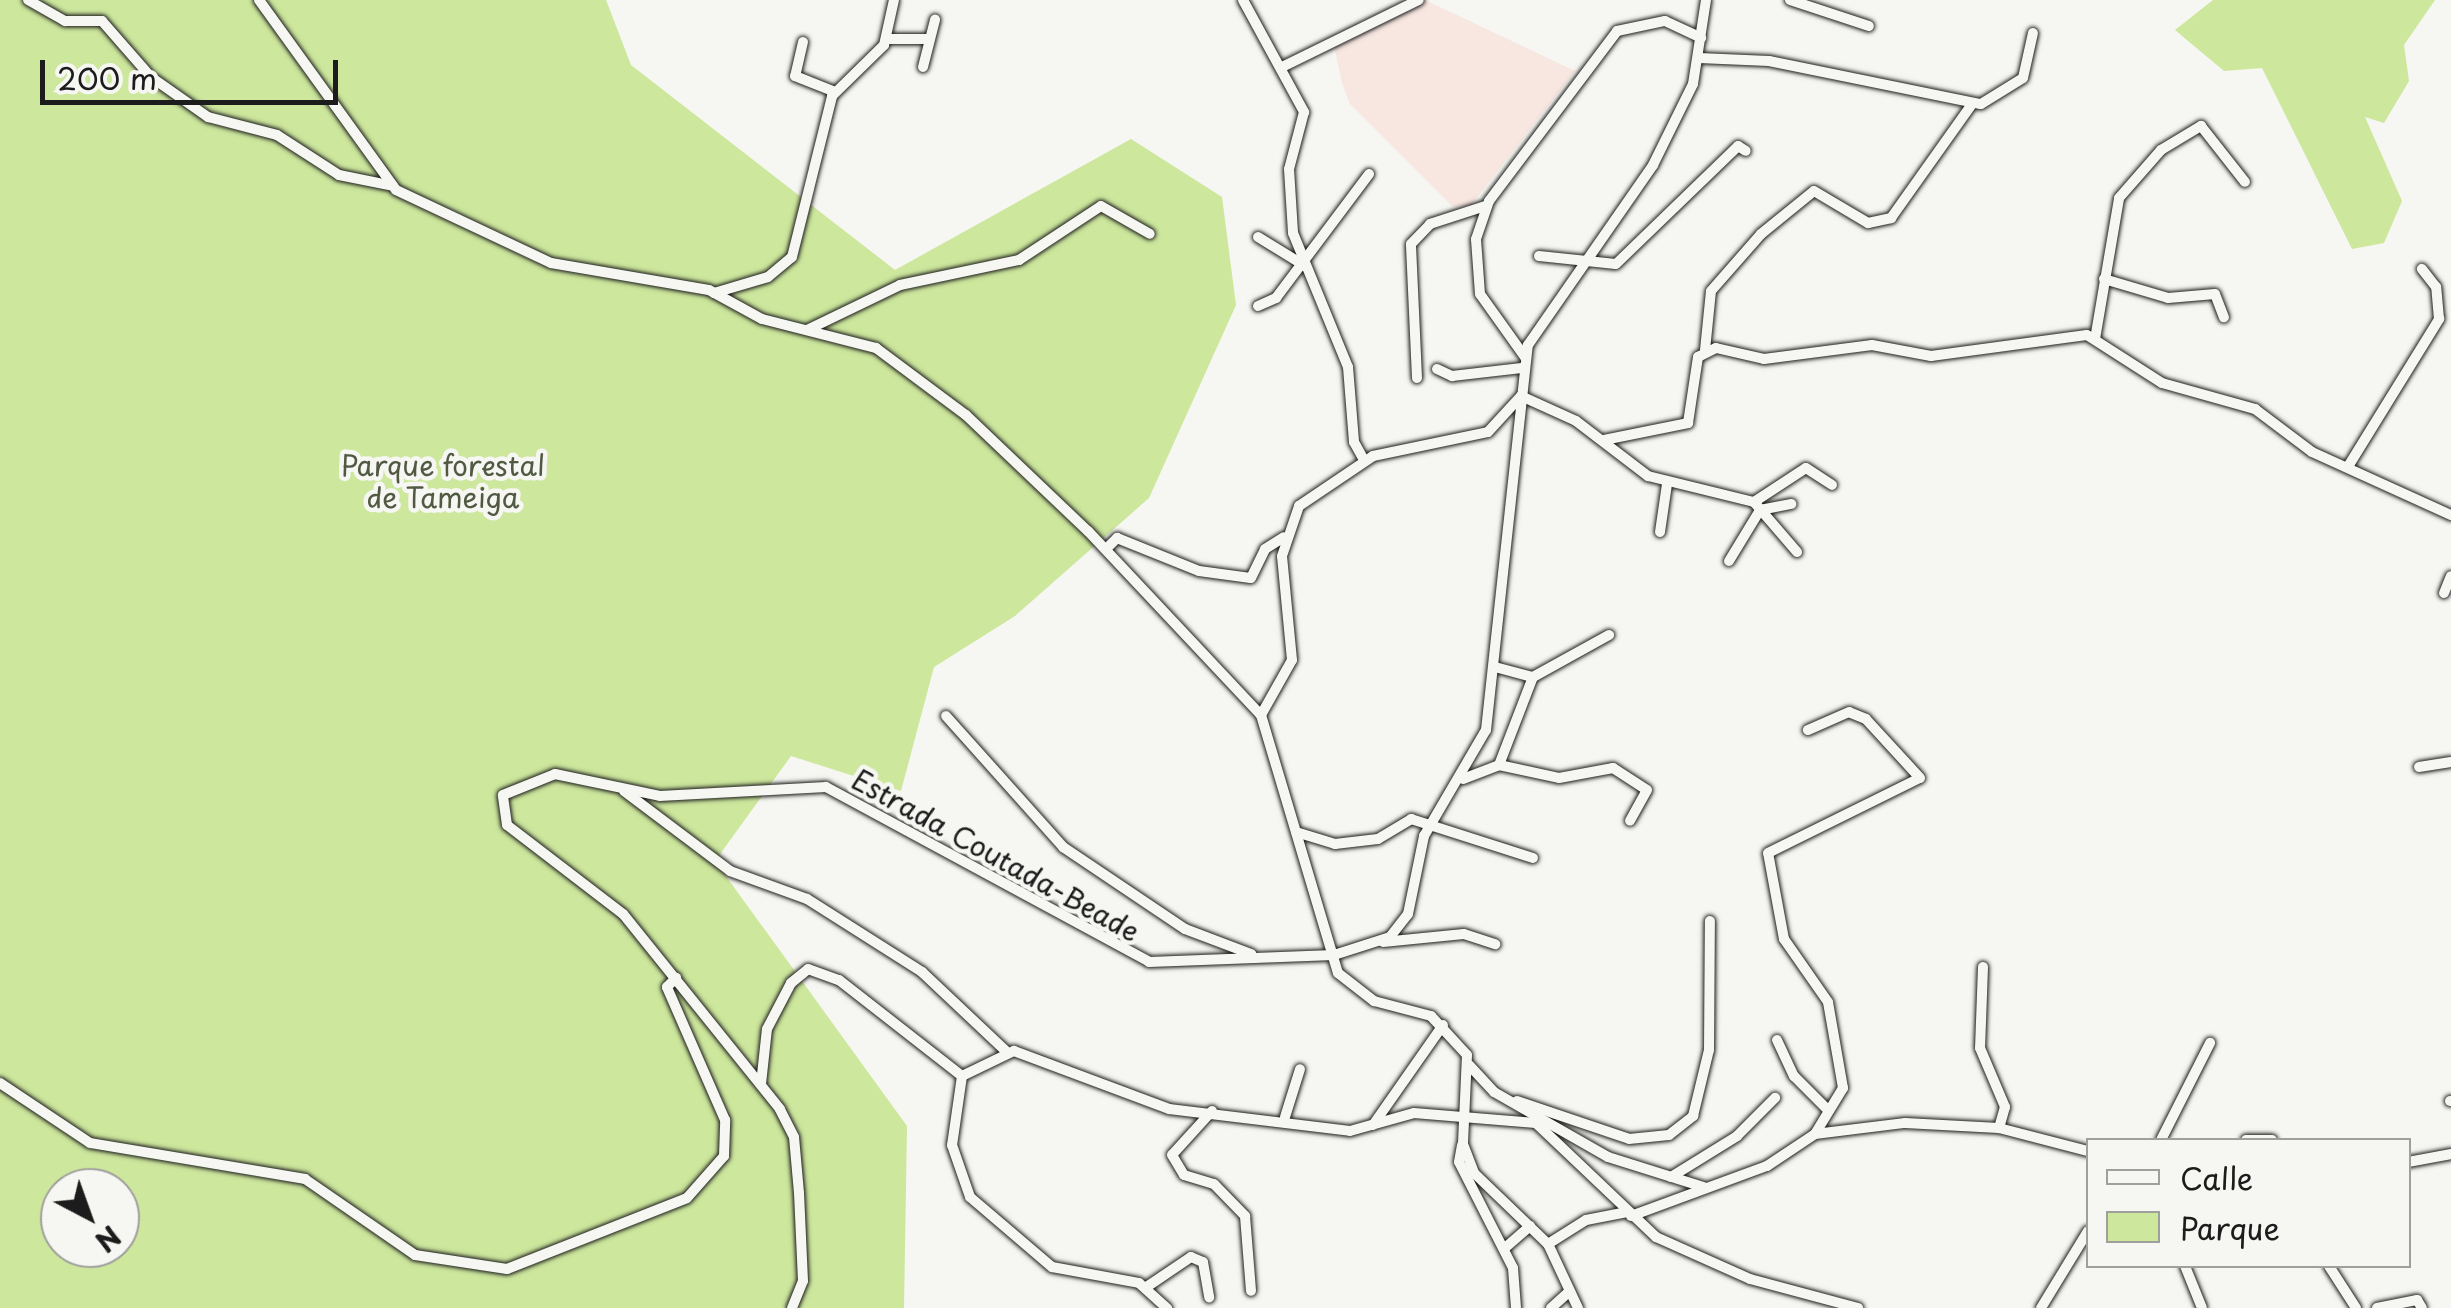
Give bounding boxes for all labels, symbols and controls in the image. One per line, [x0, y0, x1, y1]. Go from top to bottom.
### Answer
scale bar [45, 40, 342, 102]
text: 200 m [57, 55, 157, 100]
park label: Parque forestal de Tameiga [340, 448, 546, 514]
street label: Estrada Coutada-Beade [846, 762, 1146, 948]
legend [2086, 1138, 2411, 1268]
text: Calle [2180, 1155, 2253, 1200]
north arrow [40, 1168, 140, 1268]
text: Parque [2180, 1205, 2280, 1250]
text: N [86, 1216, 131, 1263]

